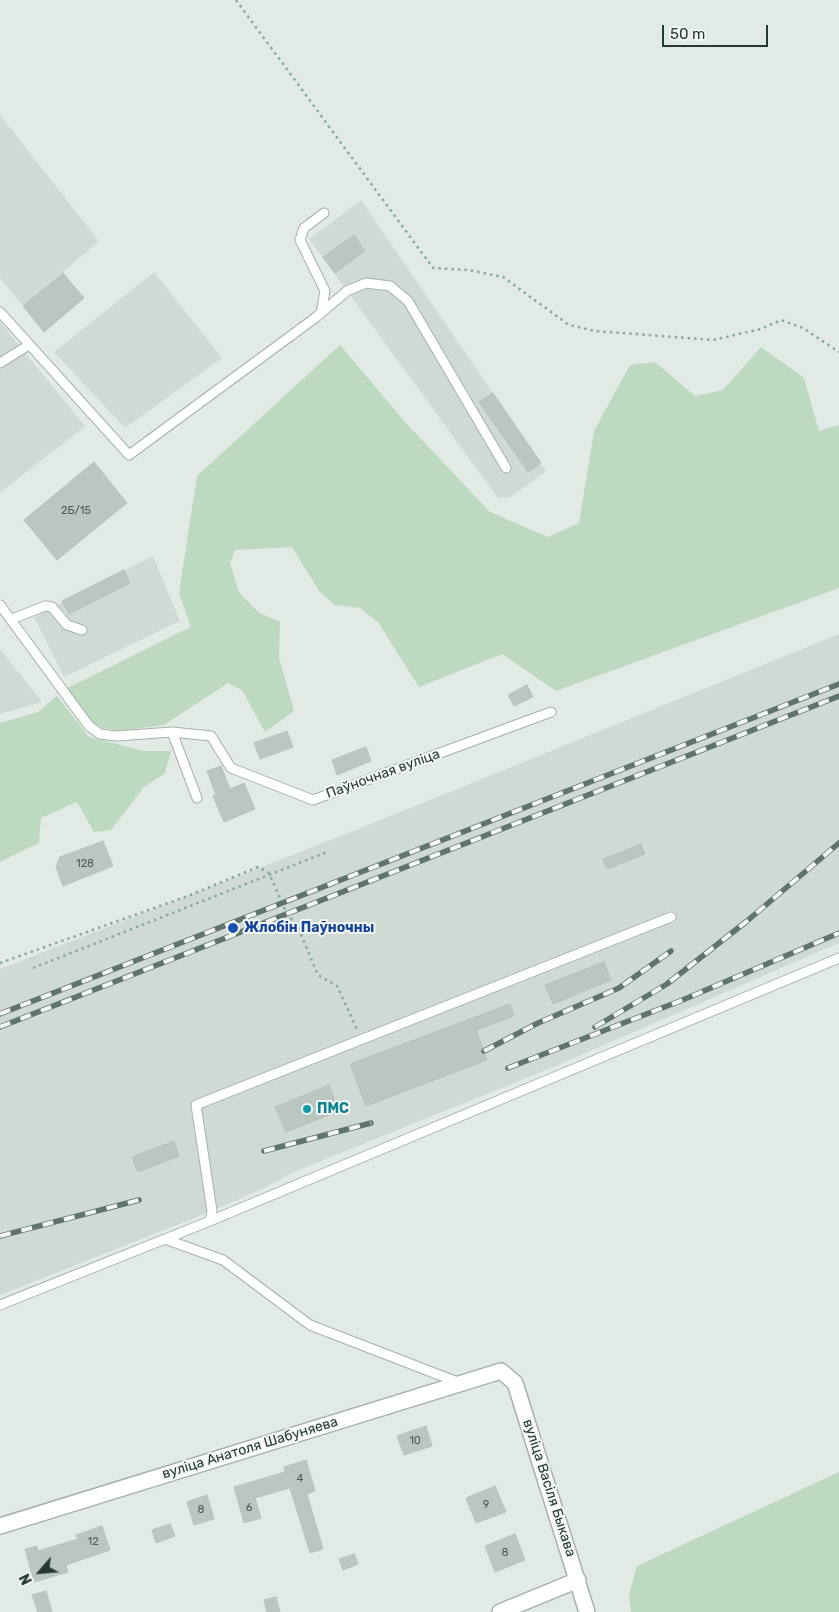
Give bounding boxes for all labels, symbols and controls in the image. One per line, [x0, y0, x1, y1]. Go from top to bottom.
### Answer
scale bar [664, 15, 770, 47]
text: 50 m [670, 25, 705, 43]
house number: 2Б/15 [61, 504, 91, 518]
street label: Паўночная вуліца [324, 746, 442, 802]
house number: 128 [76, 857, 94, 871]
place label: Жлобін Паўночны [244, 920, 374, 936]
marker: Жлобін Паўночны [226, 921, 240, 935]
place label: ПМС [317, 1101, 349, 1117]
marker: ПМС [301, 1103, 313, 1115]
street label: вуліца Анатоля Шабуняева [160, 1413, 340, 1483]
street label: вуліца Васіля Быкава [519, 1417, 579, 1559]
house number: 10 [409, 1434, 421, 1448]
house number: 4 [297, 1472, 303, 1486]
house number: 9 [483, 1498, 489, 1512]
house number: 6 [246, 1501, 252, 1515]
house number: 8 [198, 1503, 204, 1517]
house number: 12 [87, 1535, 99, 1549]
house number: 8 [502, 1546, 508, 1560]
north arrow [15, 1547, 65, 1597]
text: N [16, 1571, 36, 1587]

